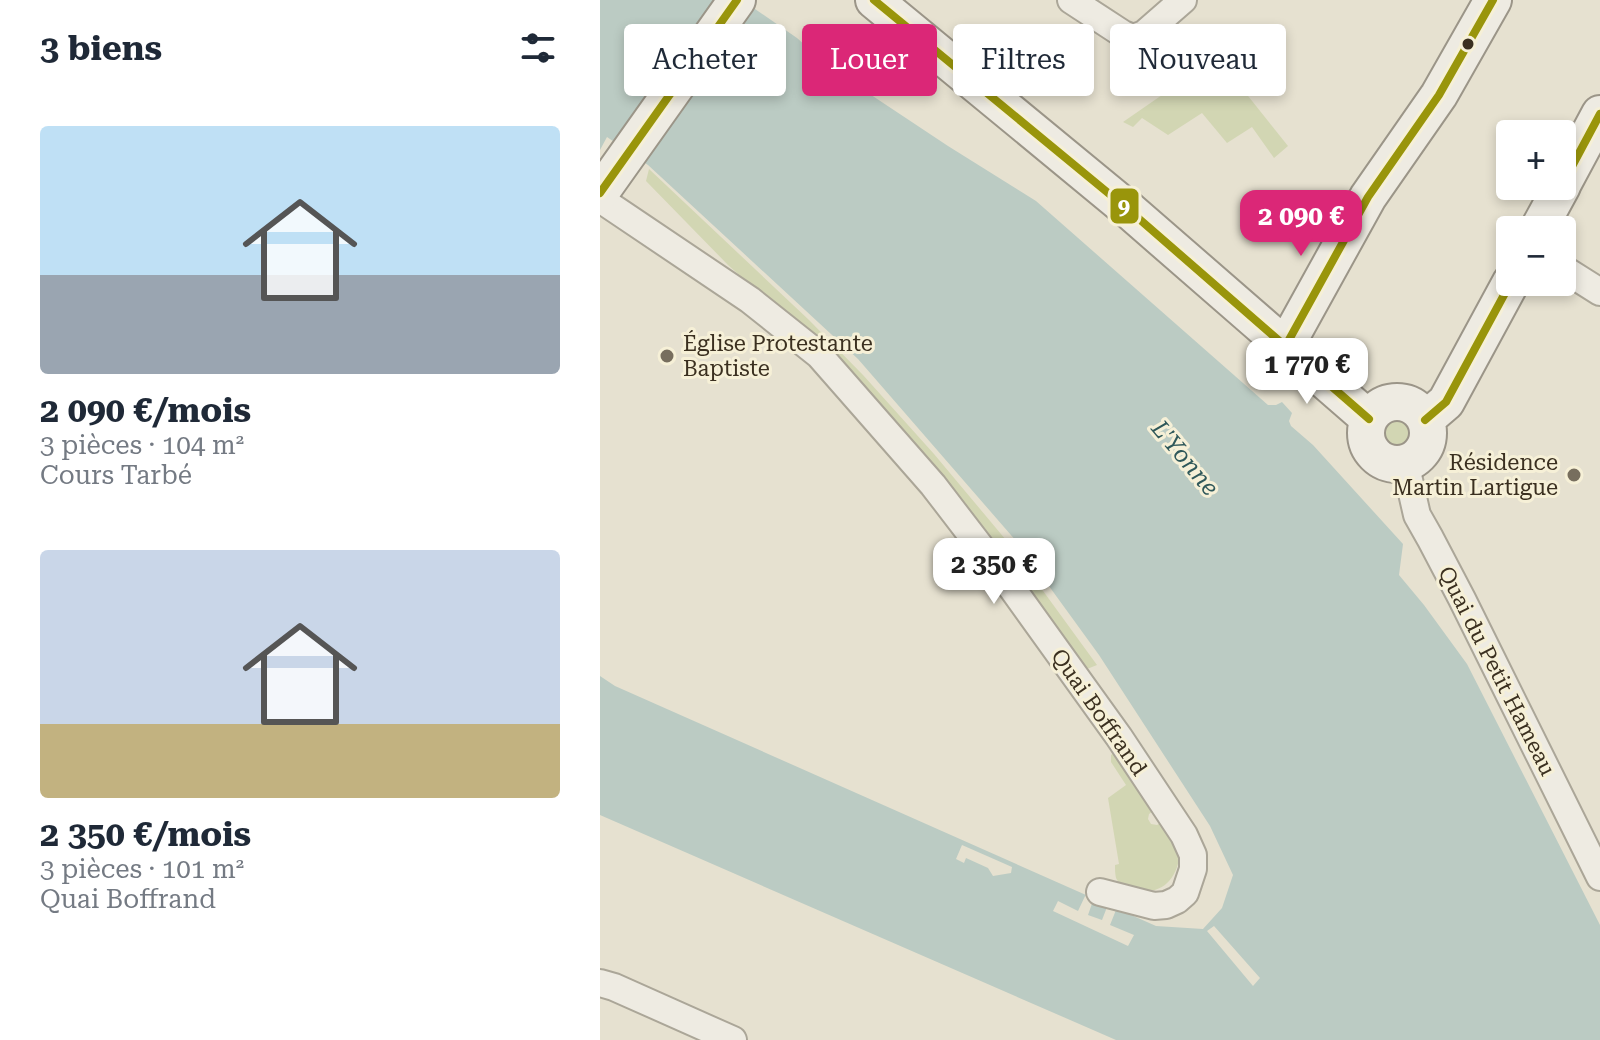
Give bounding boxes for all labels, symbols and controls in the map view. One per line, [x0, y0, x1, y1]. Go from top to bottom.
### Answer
chip: Acheter [624, 24, 786, 96]
chip: Louer [802, 24, 937, 96]
chip: Filtres [953, 24, 1094, 96]
chip: Nouveau [1110, 24, 1286, 96]
icon: filters [516, 26, 560, 70]
text: 3 biens [40, 28, 162, 68]
unlabelled marker [1460, 36, 1476, 52]
map controls [1496, 120, 1576, 296]
button: + [1496, 120, 1576, 200]
icon: home [228, 178, 372, 322]
line badge: 9 [1109, 187, 1140, 225]
pin: 2 090 € [1227, 190, 1375, 258]
text: 9 [1118, 194, 1130, 219]
text: 2 090 € [1258, 201, 1344, 231]
button: − [1496, 216, 1576, 296]
place label: Église Protestante Baptiste [683, 330, 873, 381]
pin: 1 770 € [1233, 338, 1381, 406]
marker: Église Protestante Baptiste [658, 347, 676, 365]
text: 1 770 € [1264, 349, 1350, 379]
text: 2 090 €/mois [40, 390, 251, 430]
water label: L'Yonne [1145, 414, 1224, 501]
text: 3 pièces · 104 m² [40, 430, 244, 460]
place label: Résidence Martin Lartigue [1392, 450, 1558, 500]
text: Cours Tarbé [40, 460, 192, 490]
marker: Résidence Martin Lartigue [1565, 466, 1583, 484]
pin: 2 350 € [920, 538, 1068, 606]
text: 2 350 € [951, 549, 1037, 579]
street label: Quai du Petit Hameau [1433, 562, 1561, 780]
icon: home [228, 602, 372, 746]
street label: Quai Boffrand [1046, 644, 1152, 780]
text: 2 350 €/mois [40, 814, 251, 854]
text: 3 pièces · 101 m² [40, 854, 244, 884]
text: Quai Boffrand [40, 884, 216, 914]

